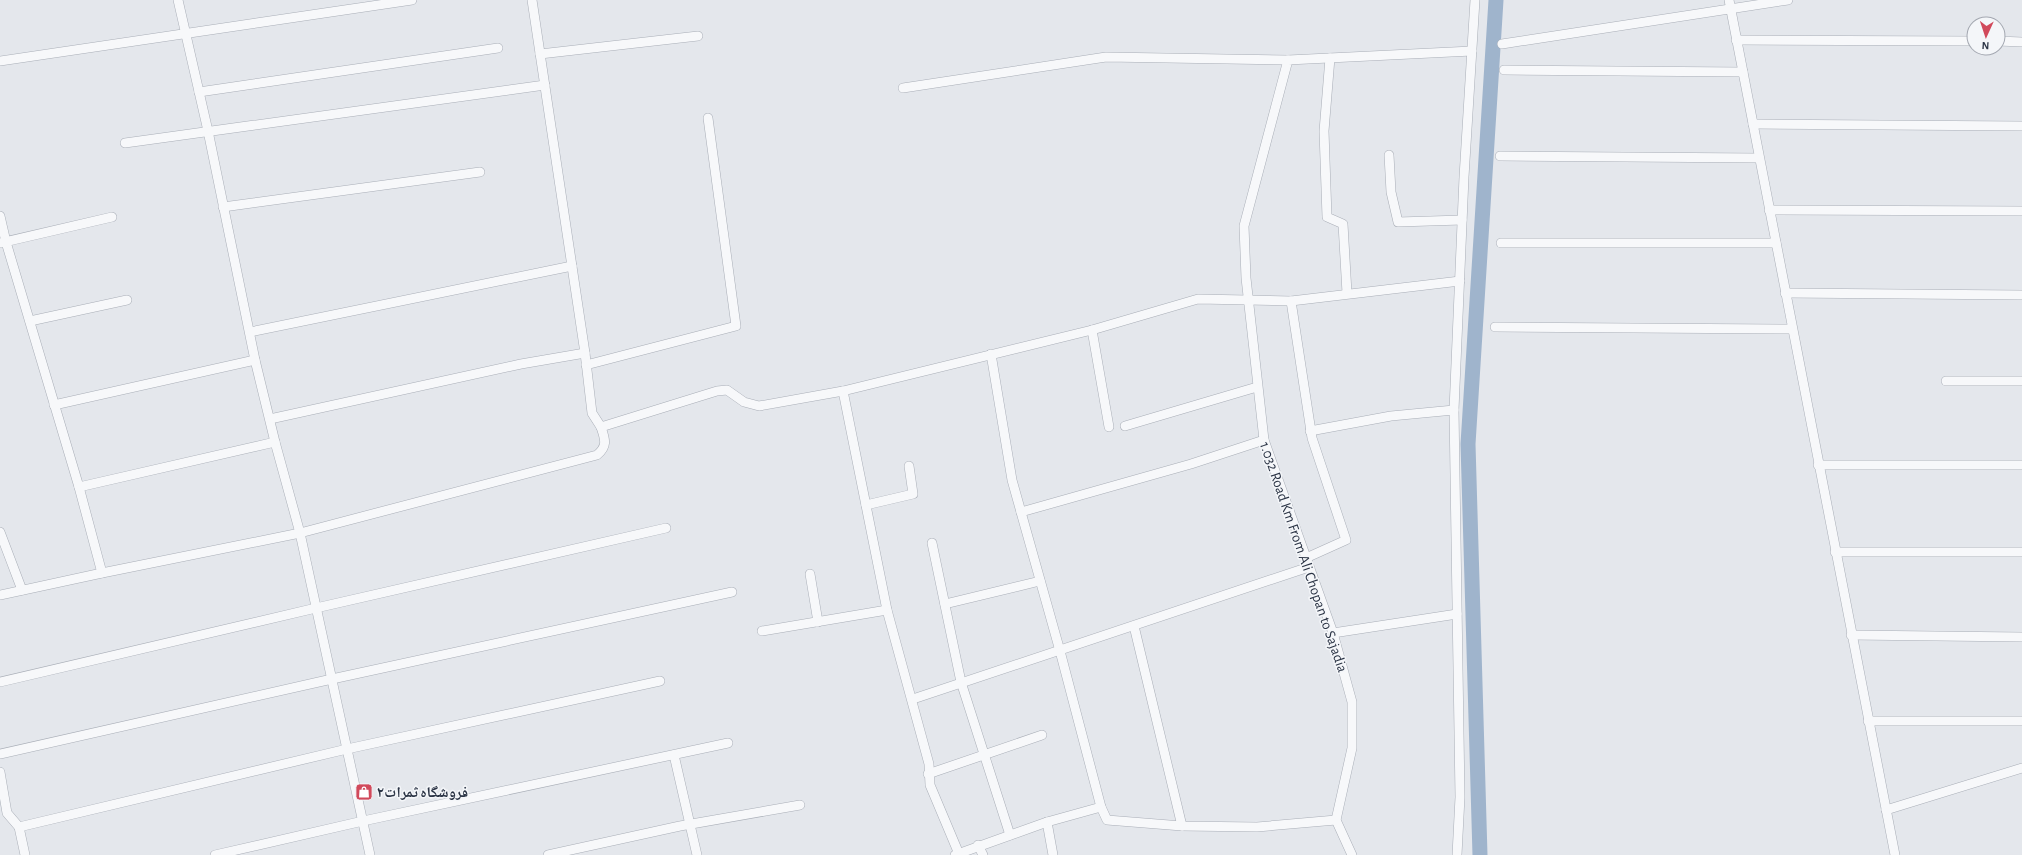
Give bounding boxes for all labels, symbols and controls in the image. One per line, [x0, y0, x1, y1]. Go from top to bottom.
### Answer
north arrow [1966, 16, 2006, 56]
text: N [1981, 40, 1990, 51]
street label: 1.032 Road Km From Ali Chopan to Sajadia [1257, 440, 1350, 674]
shop icon: فروشگاه ثمرات٢ [354, 782, 374, 802]
place label: فروشگاه ثمرات٢ [377, 785, 468, 800]

